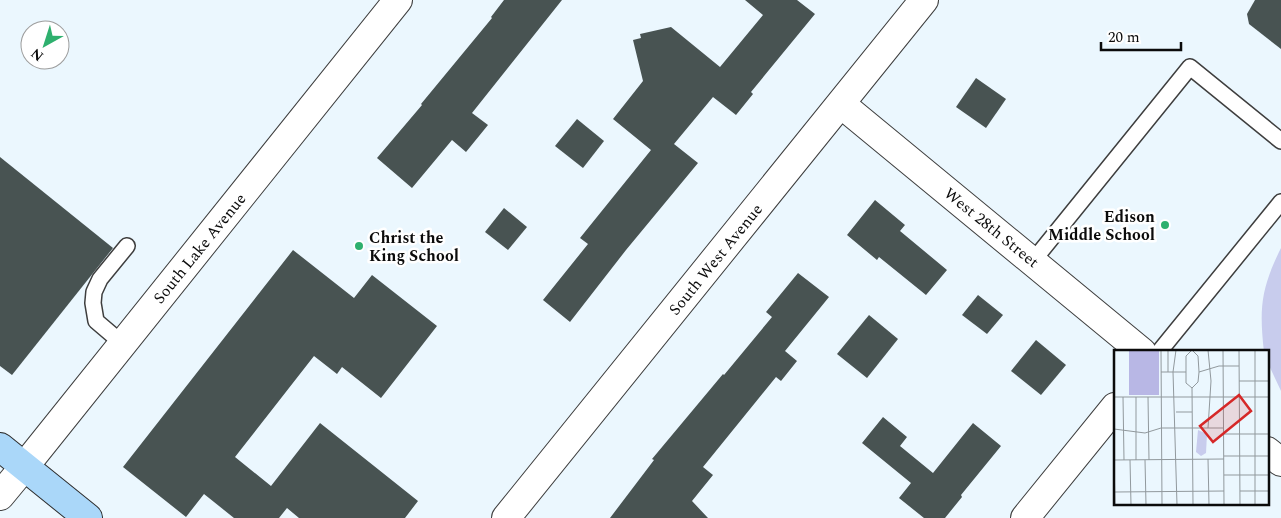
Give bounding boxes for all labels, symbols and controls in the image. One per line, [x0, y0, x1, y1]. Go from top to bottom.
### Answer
north arrow [20, 20, 70, 70]
scale bar [1101, 20, 1181, 52]
text: 20 m [1108, 26, 1140, 49]
text: N [26, 43, 48, 66]
street label: West 28th Street [939, 182, 1044, 274]
street label: South Lake Avenue [148, 188, 252, 309]
street label: South West Avenue [663, 199, 768, 321]
place label: Edison Middle School [1048, 205, 1155, 247]
marker: Edison Middle School [1159, 219, 1171, 231]
place label: Christ the King School [369, 226, 459, 268]
marker: Christ the King School [353, 240, 365, 252]
inset map [1114, 350, 1268, 506]

